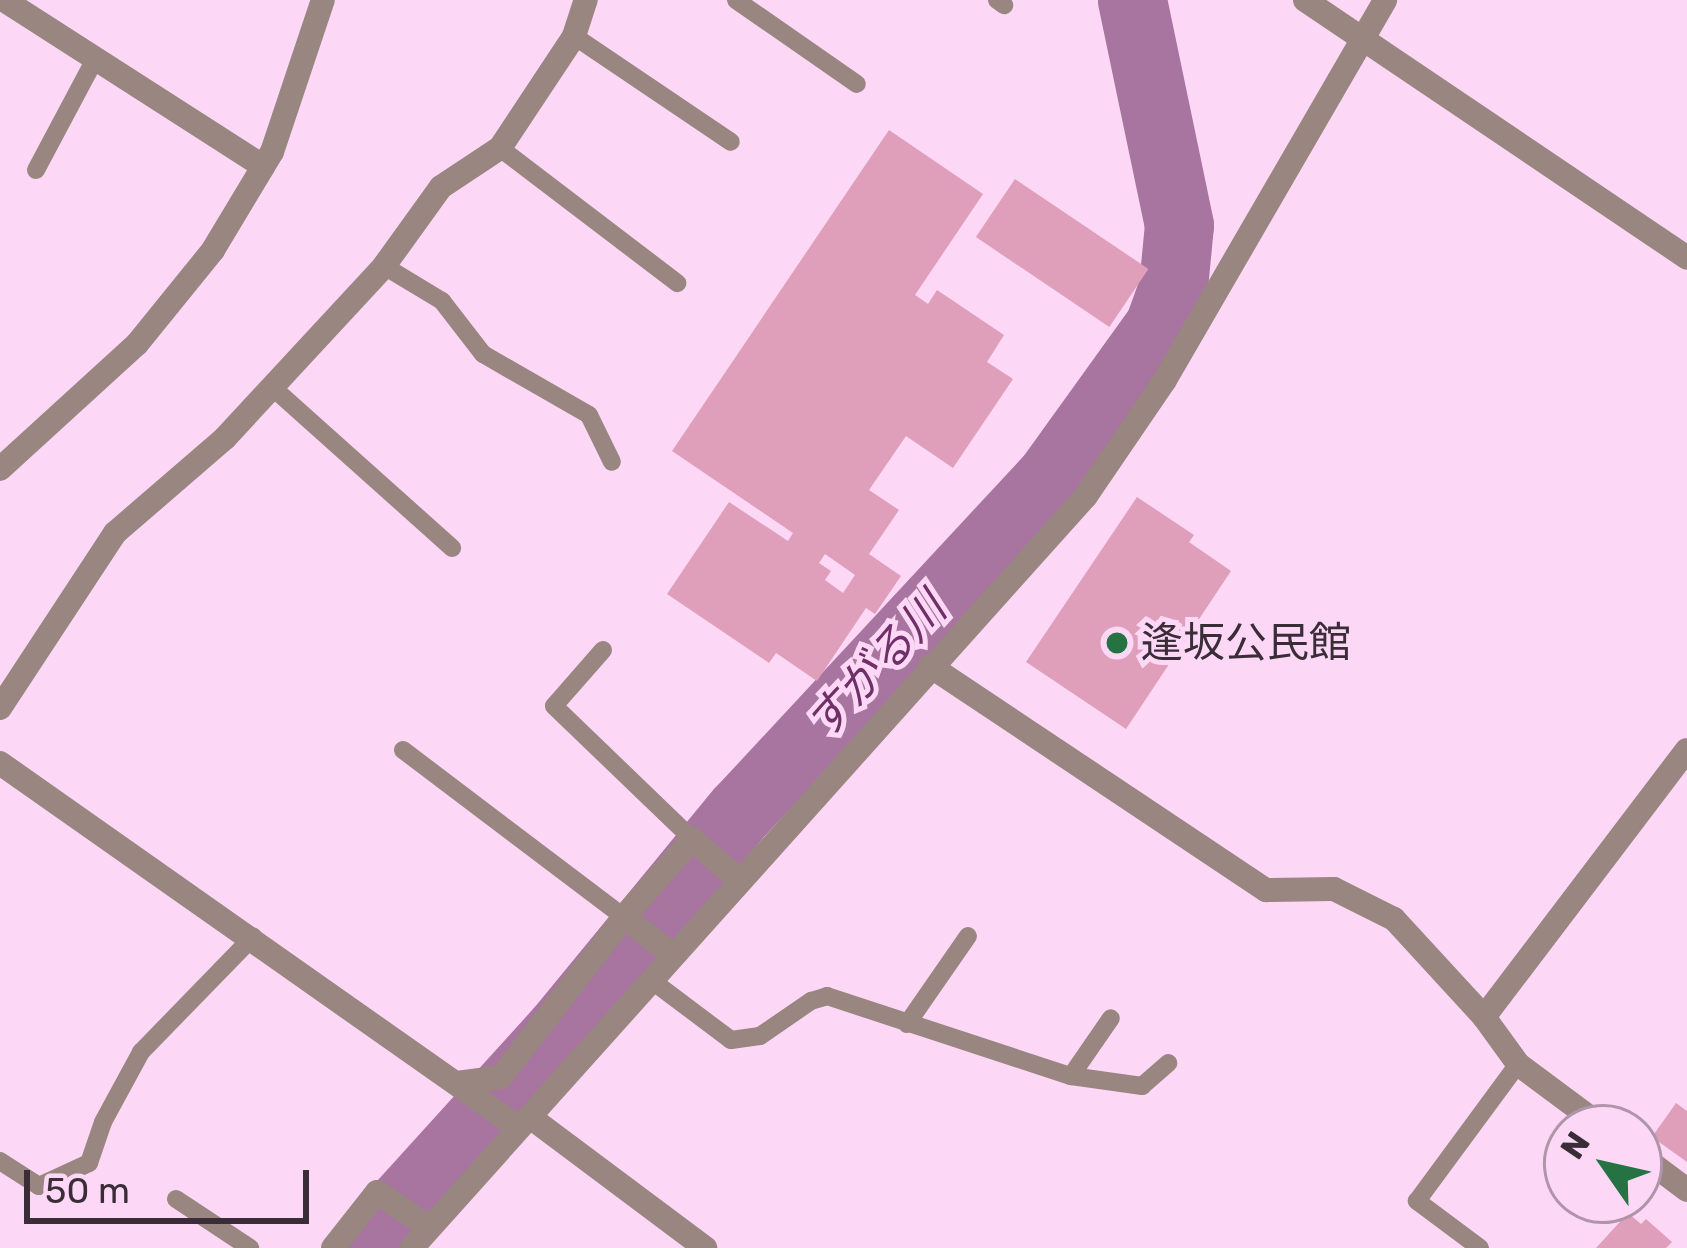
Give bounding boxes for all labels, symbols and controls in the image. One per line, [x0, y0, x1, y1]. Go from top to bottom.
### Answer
water label: すがる川 [795, 582, 957, 750]
place label: 逢坂公民館 [1141, 618, 1351, 668]
marker: 逢坂公民館 [1104, 630, 1130, 656]
north arrow [1543, 1104, 1663, 1224]
text: N [1552, 1125, 1598, 1166]
scale bar [30, 1146, 315, 1220]
text: 50 m [45, 1169, 130, 1212]

